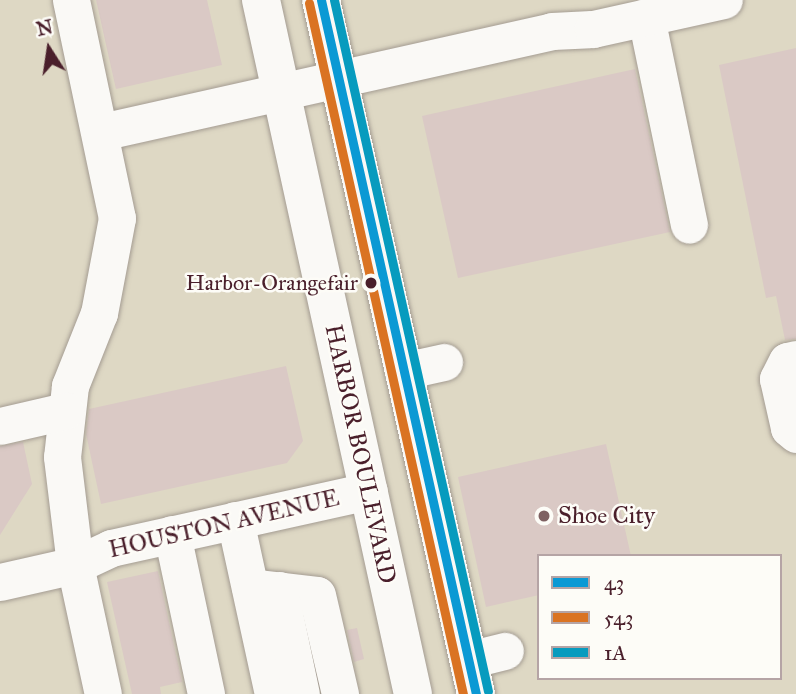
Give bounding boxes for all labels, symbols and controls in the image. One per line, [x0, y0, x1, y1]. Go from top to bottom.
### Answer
north arrow [14, 14, 84, 84]
text: N [34, 15, 55, 41]
place label: Harbor-Orangefair [186, 270, 358, 296]
marker: Harbor-Orangefair [364, 276, 378, 290]
street label: HARBOR BOULEVARD [318, 322, 402, 586]
street label: HOUSTON AVENUE [106, 483, 342, 565]
place label: Shoe City [558, 502, 655, 530]
marker: Shoe City [536, 508, 552, 524]
legend [537, 554, 782, 680]
text: 43 [604, 570, 624, 596]
text: 543 [604, 605, 633, 631]
text: 1A [604, 640, 626, 666]

